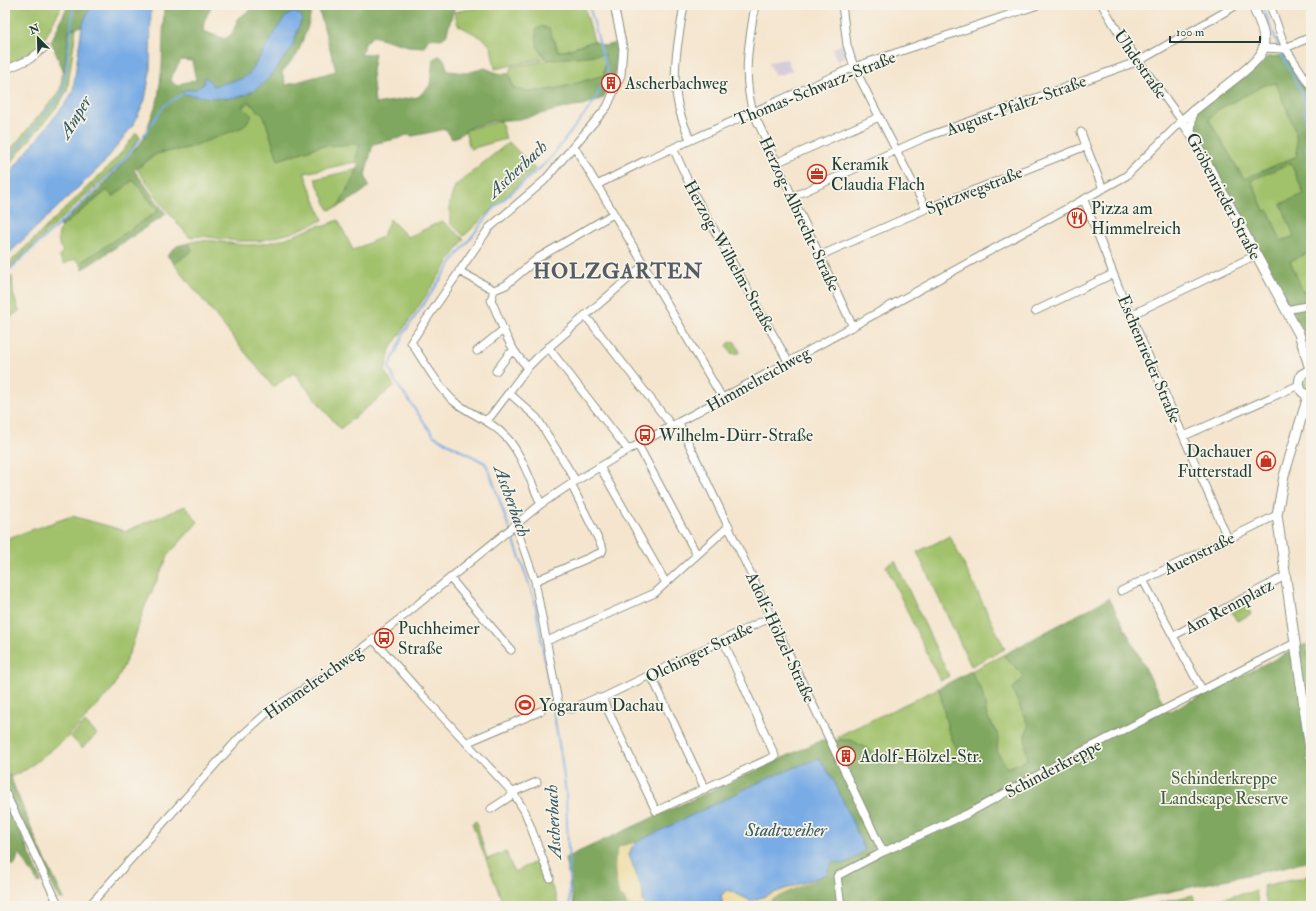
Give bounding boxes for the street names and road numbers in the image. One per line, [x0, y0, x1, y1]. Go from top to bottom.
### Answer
street label: Uhdestraße [1109, 26, 1172, 103]
street label: Thomas-Schwarz-Straße [732, 47, 899, 130]
street label: August-Pfaltz-Straße [942, 70, 1089, 141]
street label: Gröbenrieder Straße [1181, 129, 1266, 263]
street label: Herzog-Albrecht-Straße [754, 133, 845, 295]
street label: Spitzwegstraße [923, 161, 1026, 220]
street label: Herzog-Wilhelm-Straße [679, 177, 780, 336]
street label: Eschenrieder Straße [1113, 292, 1186, 427]
street label: Himmelreichweg [703, 342, 814, 417]
street label: Auenstraße [1159, 527, 1238, 580]
street label: Adolf-Hölzel-Straße [741, 568, 820, 706]
street label: Am Rennplatz [1180, 574, 1278, 640]
street label: Olchinger Straße [642, 617, 756, 688]
street label: Himmelreichweg [260, 640, 367, 724]
street label: Schinderkreppe [1001, 734, 1105, 803]

